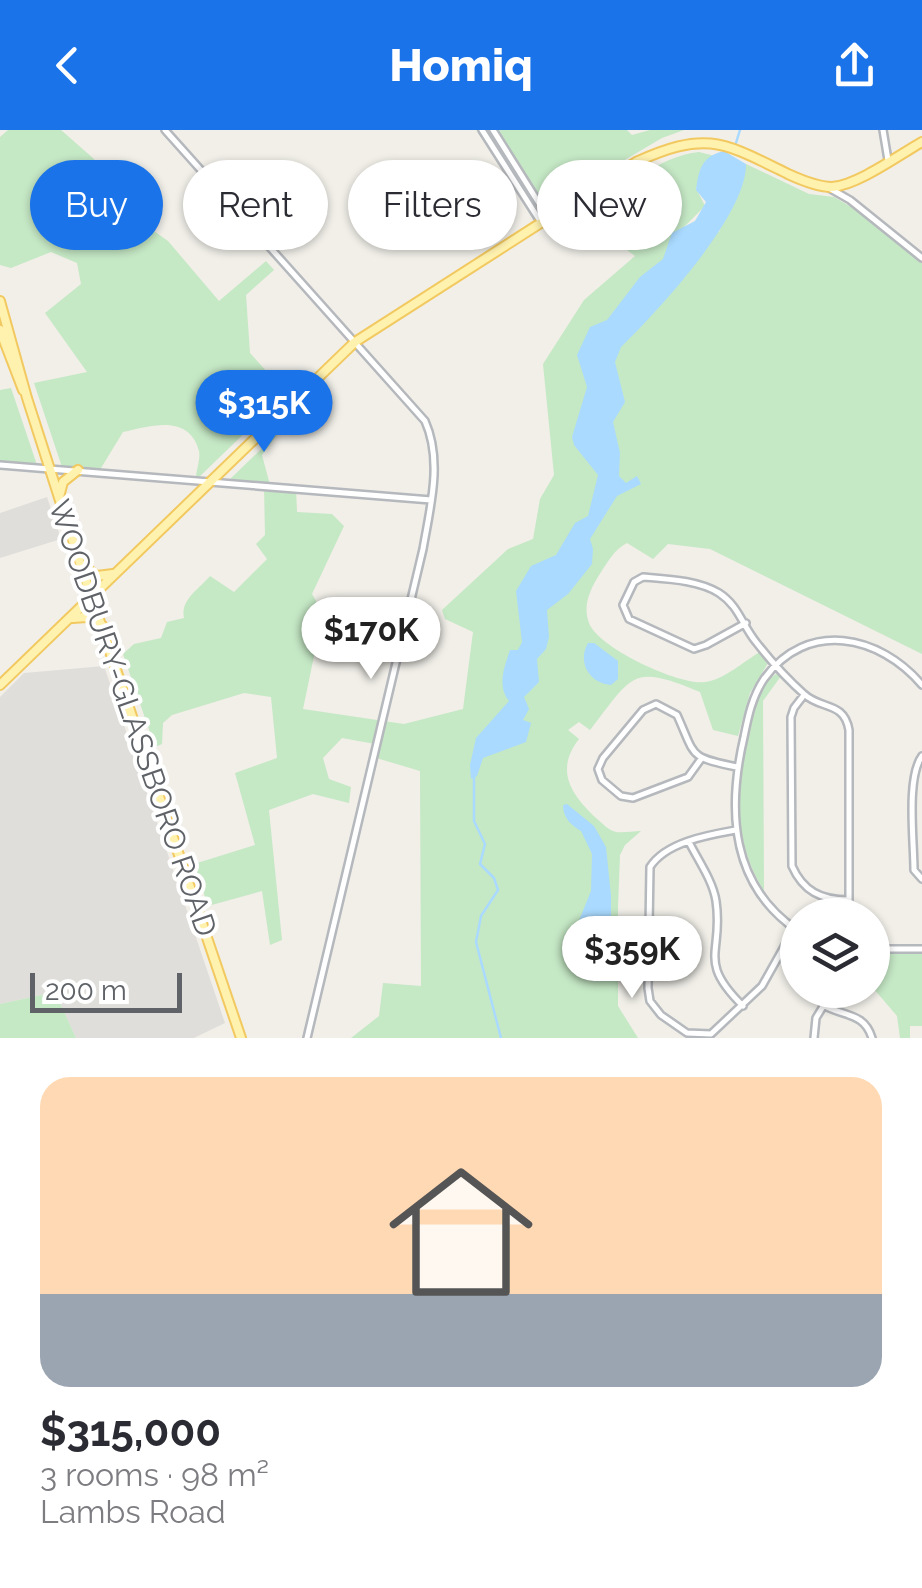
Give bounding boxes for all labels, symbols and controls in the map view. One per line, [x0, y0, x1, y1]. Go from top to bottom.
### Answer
icon: back [40, 38, 95, 93]
icon: share [827, 38, 882, 93]
text: Homiq [389, 39, 533, 92]
chip: Buy [30, 160, 163, 250]
chip: Rent [183, 160, 328, 250]
chip: Filters [348, 160, 517, 250]
chip: New [537, 160, 682, 250]
pin: $315K [194, 370, 334, 455]
text: $315K [218, 384, 310, 421]
street label: WOODBURY-GLASSBORO ROAD [42, 495, 224, 941]
pin: $170K [301, 597, 441, 682]
text: $170K [323, 611, 419, 648]
map controls [780, 898, 890, 1008]
button: layers [780, 898, 890, 1008]
pin: $359K [562, 916, 702, 1001]
text: $359K [584, 930, 680, 967]
scale bar [30, 968, 182, 1013]
text: 200 m [45, 974, 127, 1007]
icon: home [371, 1142, 551, 1322]
text: $315,000 [40, 1407, 221, 1456]
text: 3 rooms · 98 m² [40, 1456, 269, 1493]
text: Lambs Road [40, 1493, 226, 1530]

